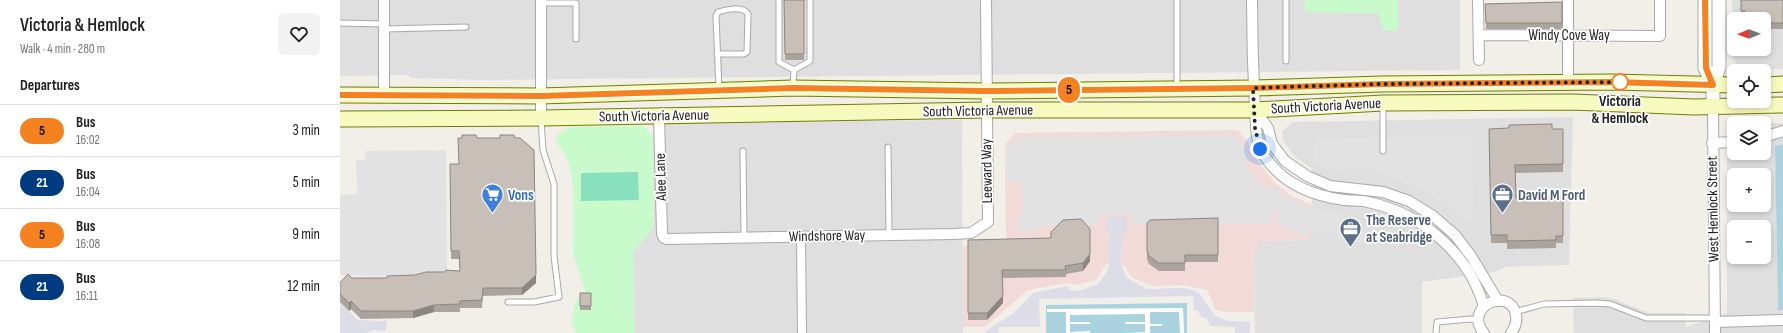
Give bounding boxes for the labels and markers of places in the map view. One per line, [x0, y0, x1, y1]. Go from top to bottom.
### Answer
marker: Victoria & Hemlock [1611, 73, 1629, 91]
place label: Victoria & Hemlock [1592, 92, 1649, 128]
supermarket icon: Vons [480, 182, 506, 215]
office icon: David M Ford [1490, 182, 1516, 215]
place label: Vons [508, 186, 534, 205]
place label: David M Ford [1518, 186, 1585, 205]
place label: The Reserve at Seabridge [1366, 211, 1432, 247]
office icon: The Reserve at Seabridge [1338, 216, 1364, 249]

